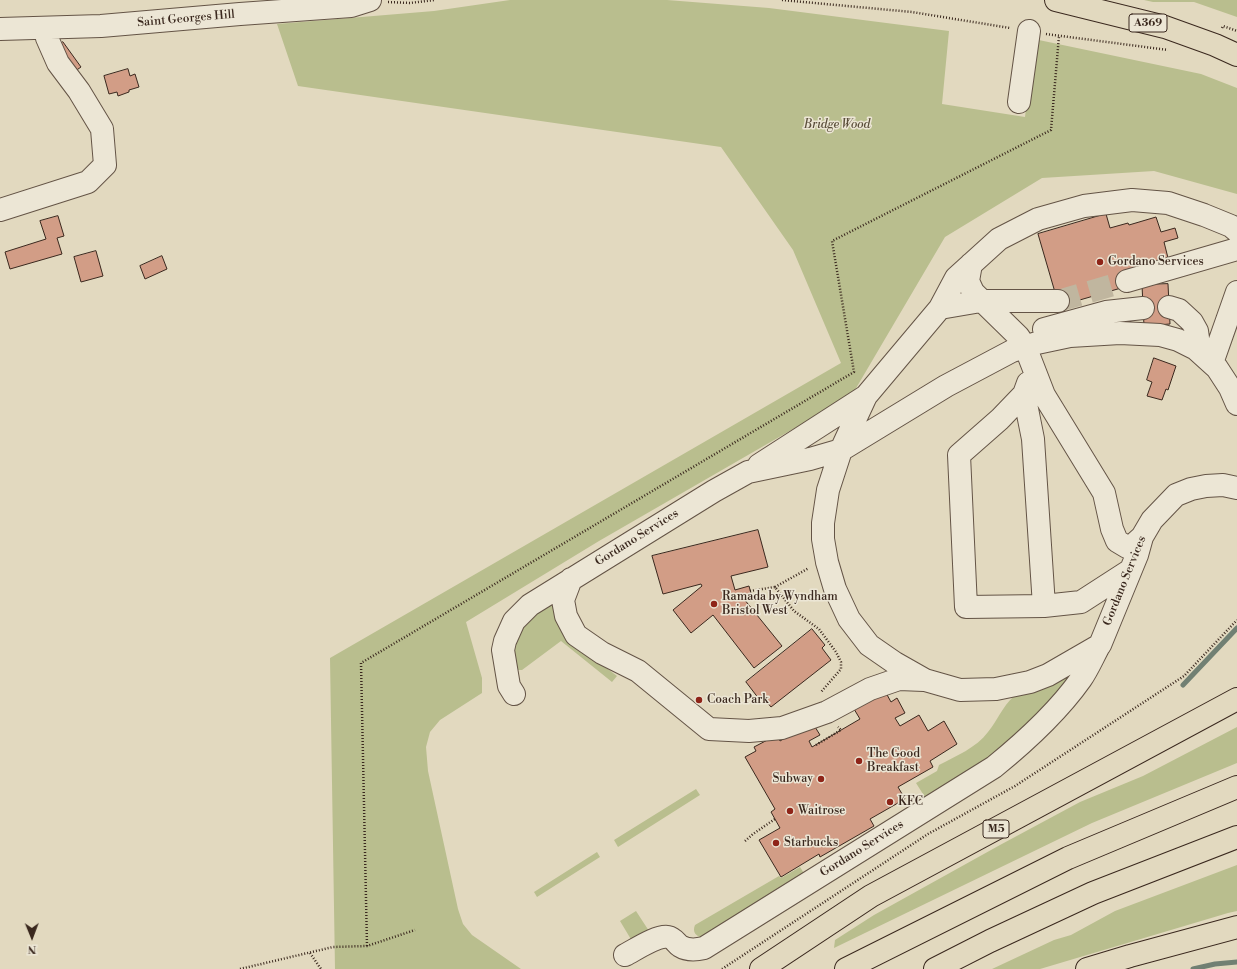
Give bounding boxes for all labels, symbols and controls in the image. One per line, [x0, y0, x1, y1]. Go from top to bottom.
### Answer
street label: Saint Georges Hill [137, 8, 235, 30]
road number: A369 [1129, 14, 1167, 32]
park label: Bridge Wood [804, 118, 870, 132]
place label: Gordano Services [1108, 255, 1204, 269]
marker: Gordano Services [1095, 257, 1105, 267]
street label: Gordano Services [593, 506, 681, 570]
street label: Gordano Services [1100, 534, 1150, 628]
place label: Ramada by Wyndham Bristol West [722, 590, 838, 618]
marker: Ramada by Wyndham Bristol West [709, 599, 719, 609]
place label: Coach Park [707, 693, 769, 707]
marker: Coach Park [694, 695, 704, 705]
place label: The Good Breakfast [867, 747, 920, 775]
marker: The Good Breakfast [854, 756, 864, 766]
place label: Subway [772, 772, 813, 786]
marker: Subway [816, 774, 826, 784]
place label: KFC [898, 795, 923, 809]
marker: KFC [885, 797, 895, 807]
place label: Waitrose [798, 804, 845, 818]
marker: Waitrose [785, 806, 795, 816]
street label: Gordano Services [818, 817, 906, 881]
road number: M5 [983, 820, 1009, 838]
place label: Starbucks [784, 836, 838, 850]
marker: Starbucks [771, 838, 781, 848]
north arrow [12, 917, 52, 957]
text: N [28, 942, 37, 956]

